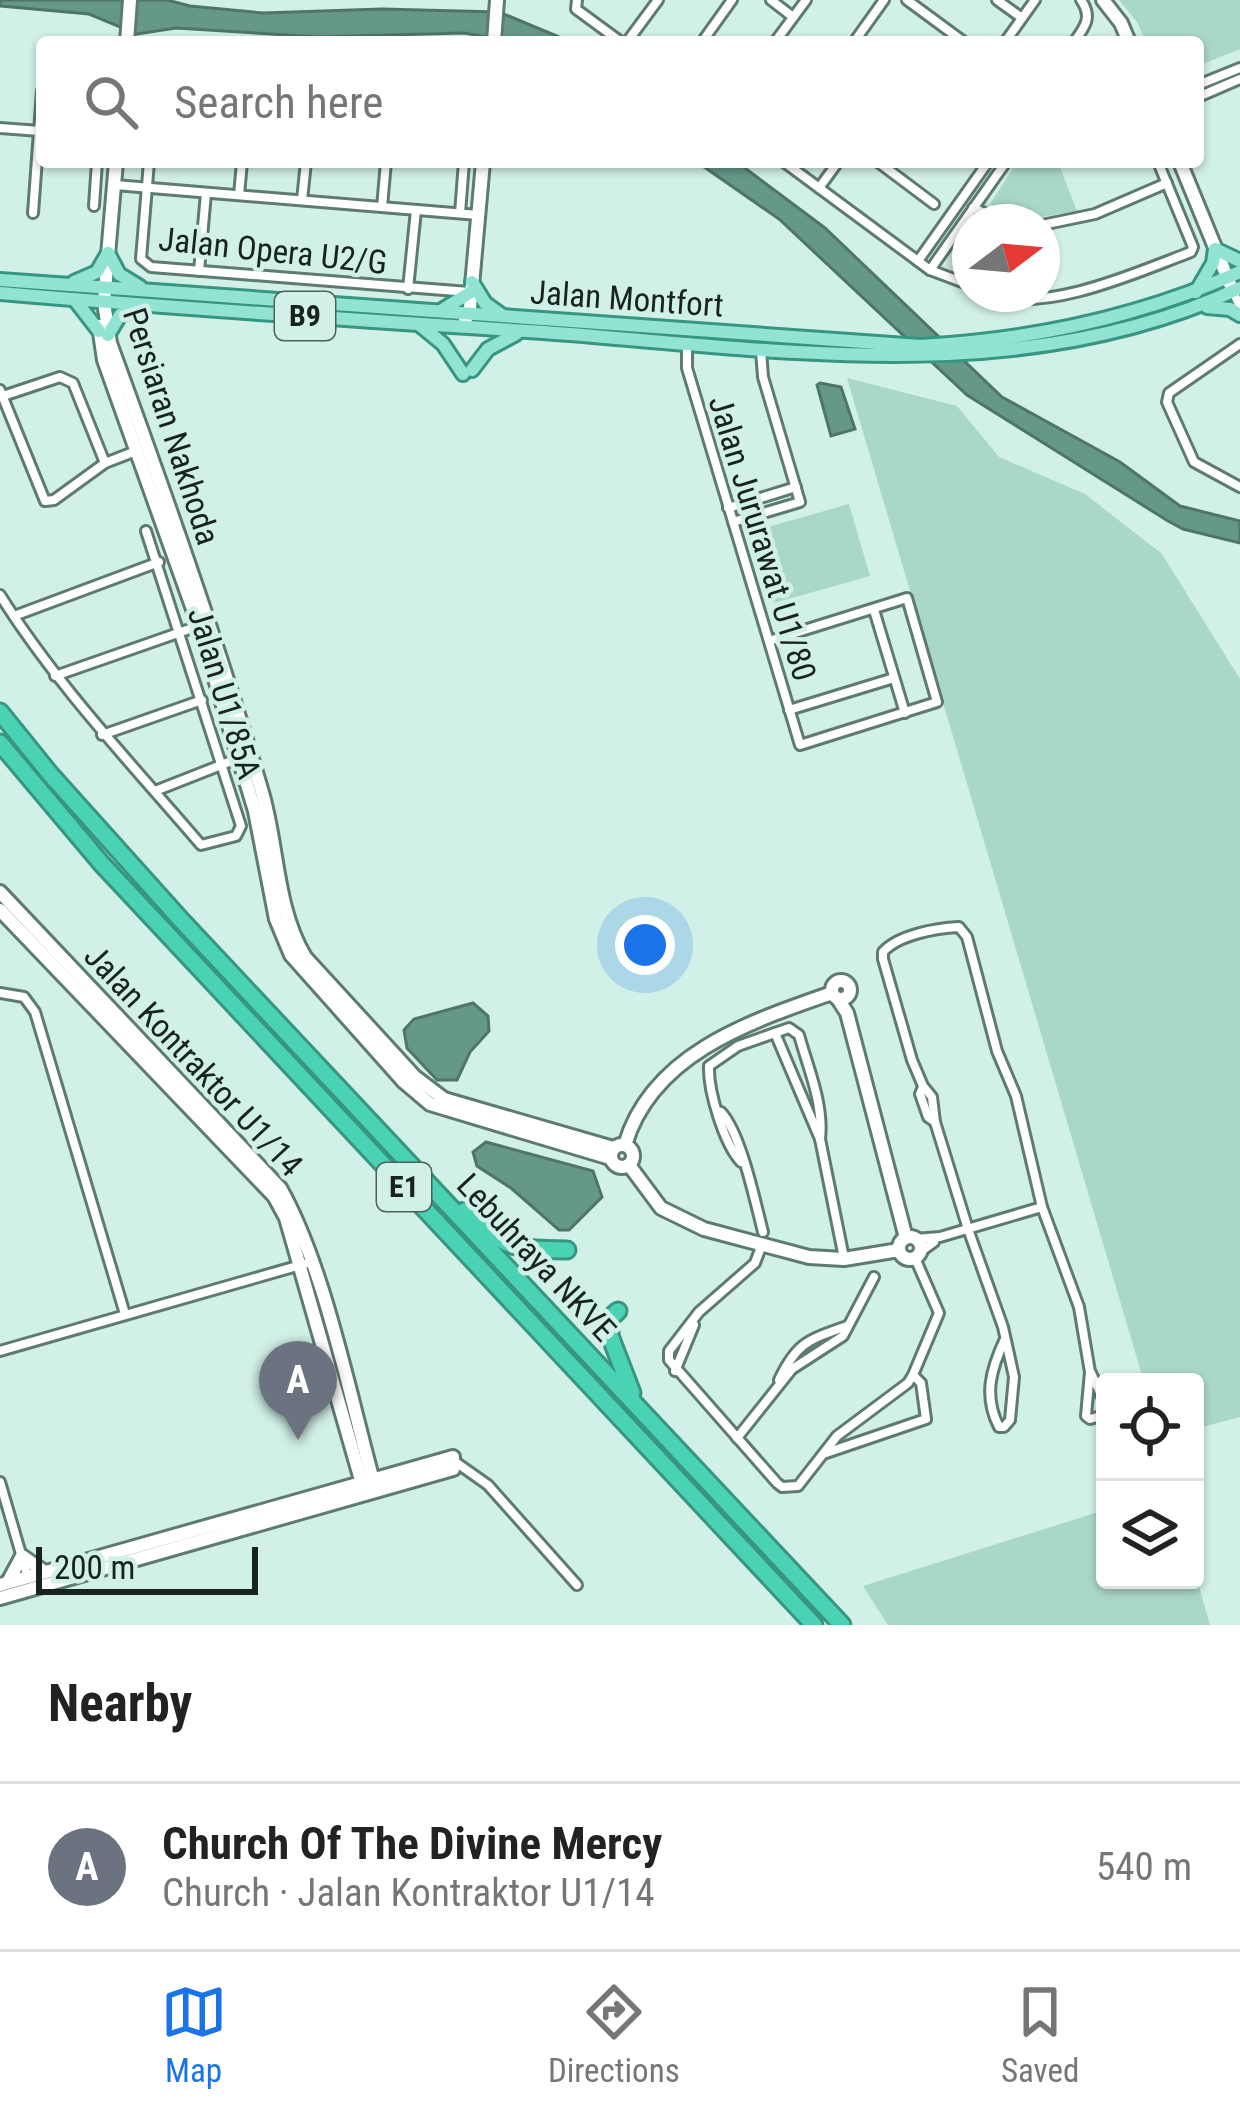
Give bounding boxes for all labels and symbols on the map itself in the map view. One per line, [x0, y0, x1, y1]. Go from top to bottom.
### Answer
north arrow [952, 204, 1060, 312]
street label: Jalan Opera U2/G [157, 219, 389, 282]
street label: Jalan Montfort [529, 272, 725, 325]
road number: B9 [275, 292, 335, 340]
street label: Persiaran Nakhoda [115, 303, 228, 549]
street label: Jalan Jururawat U1/80 [701, 391, 824, 685]
street label: Jalan U1/85A [180, 603, 269, 784]
your location [615, 915, 675, 975]
street label: Jalan Kontraktor U1/14 [76, 937, 311, 1184]
road number: E1 [377, 1163, 431, 1211]
street label: Lebuhraya NKVE [449, 1166, 624, 1349]
pin: A [259, 1341, 337, 1440]
scale bar [36, 1541, 258, 1594]

